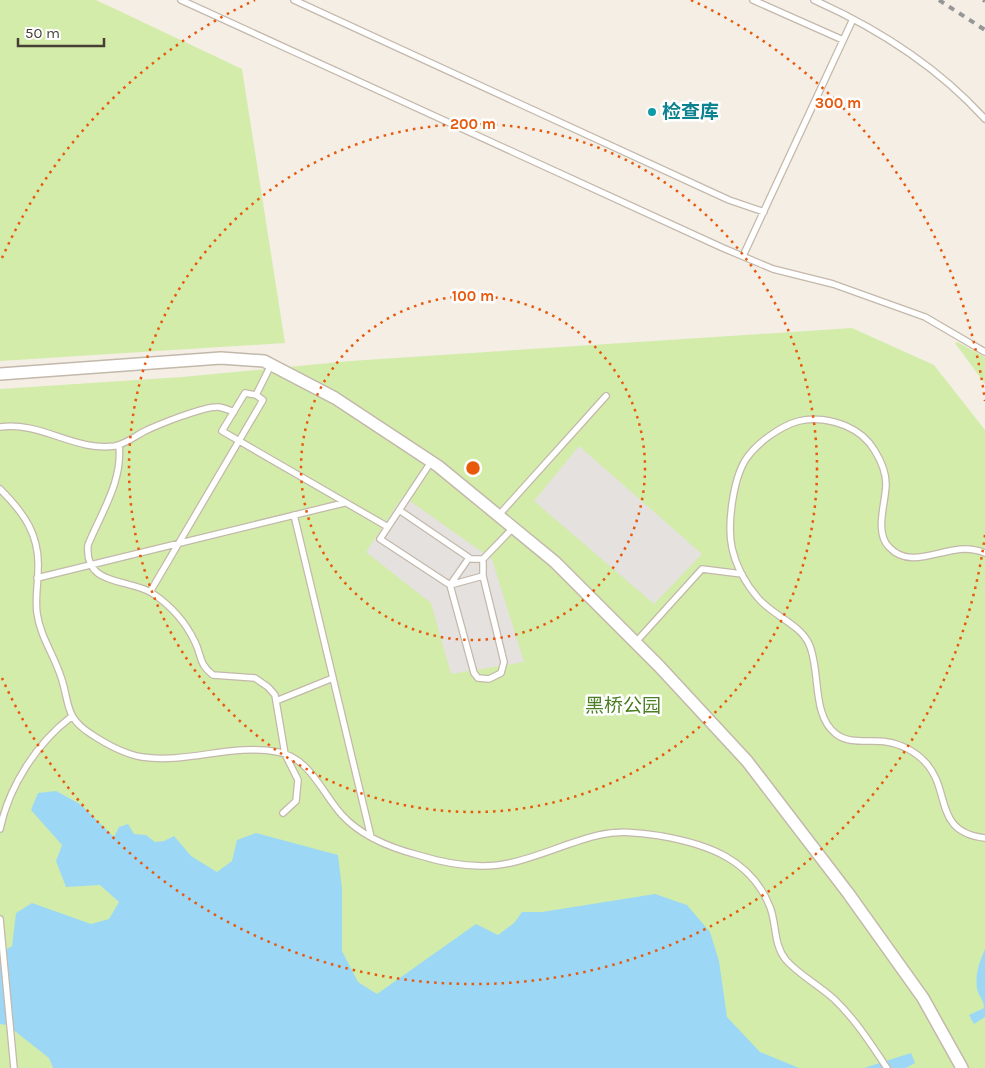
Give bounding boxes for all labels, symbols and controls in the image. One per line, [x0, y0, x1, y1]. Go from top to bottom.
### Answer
scale bar [18, 15, 104, 47]
text: 50 m [25, 24, 60, 42]
text: 300 m [815, 94, 861, 112]
place label: 检查库 [662, 101, 719, 123]
marker: 检查库 [646, 106, 658, 118]
text: 200 m [450, 115, 496, 133]
text: 100 m [452, 287, 494, 305]
centre of rings [464, 459, 482, 477]
park label: 黑桥公园 [585, 695, 661, 717]

